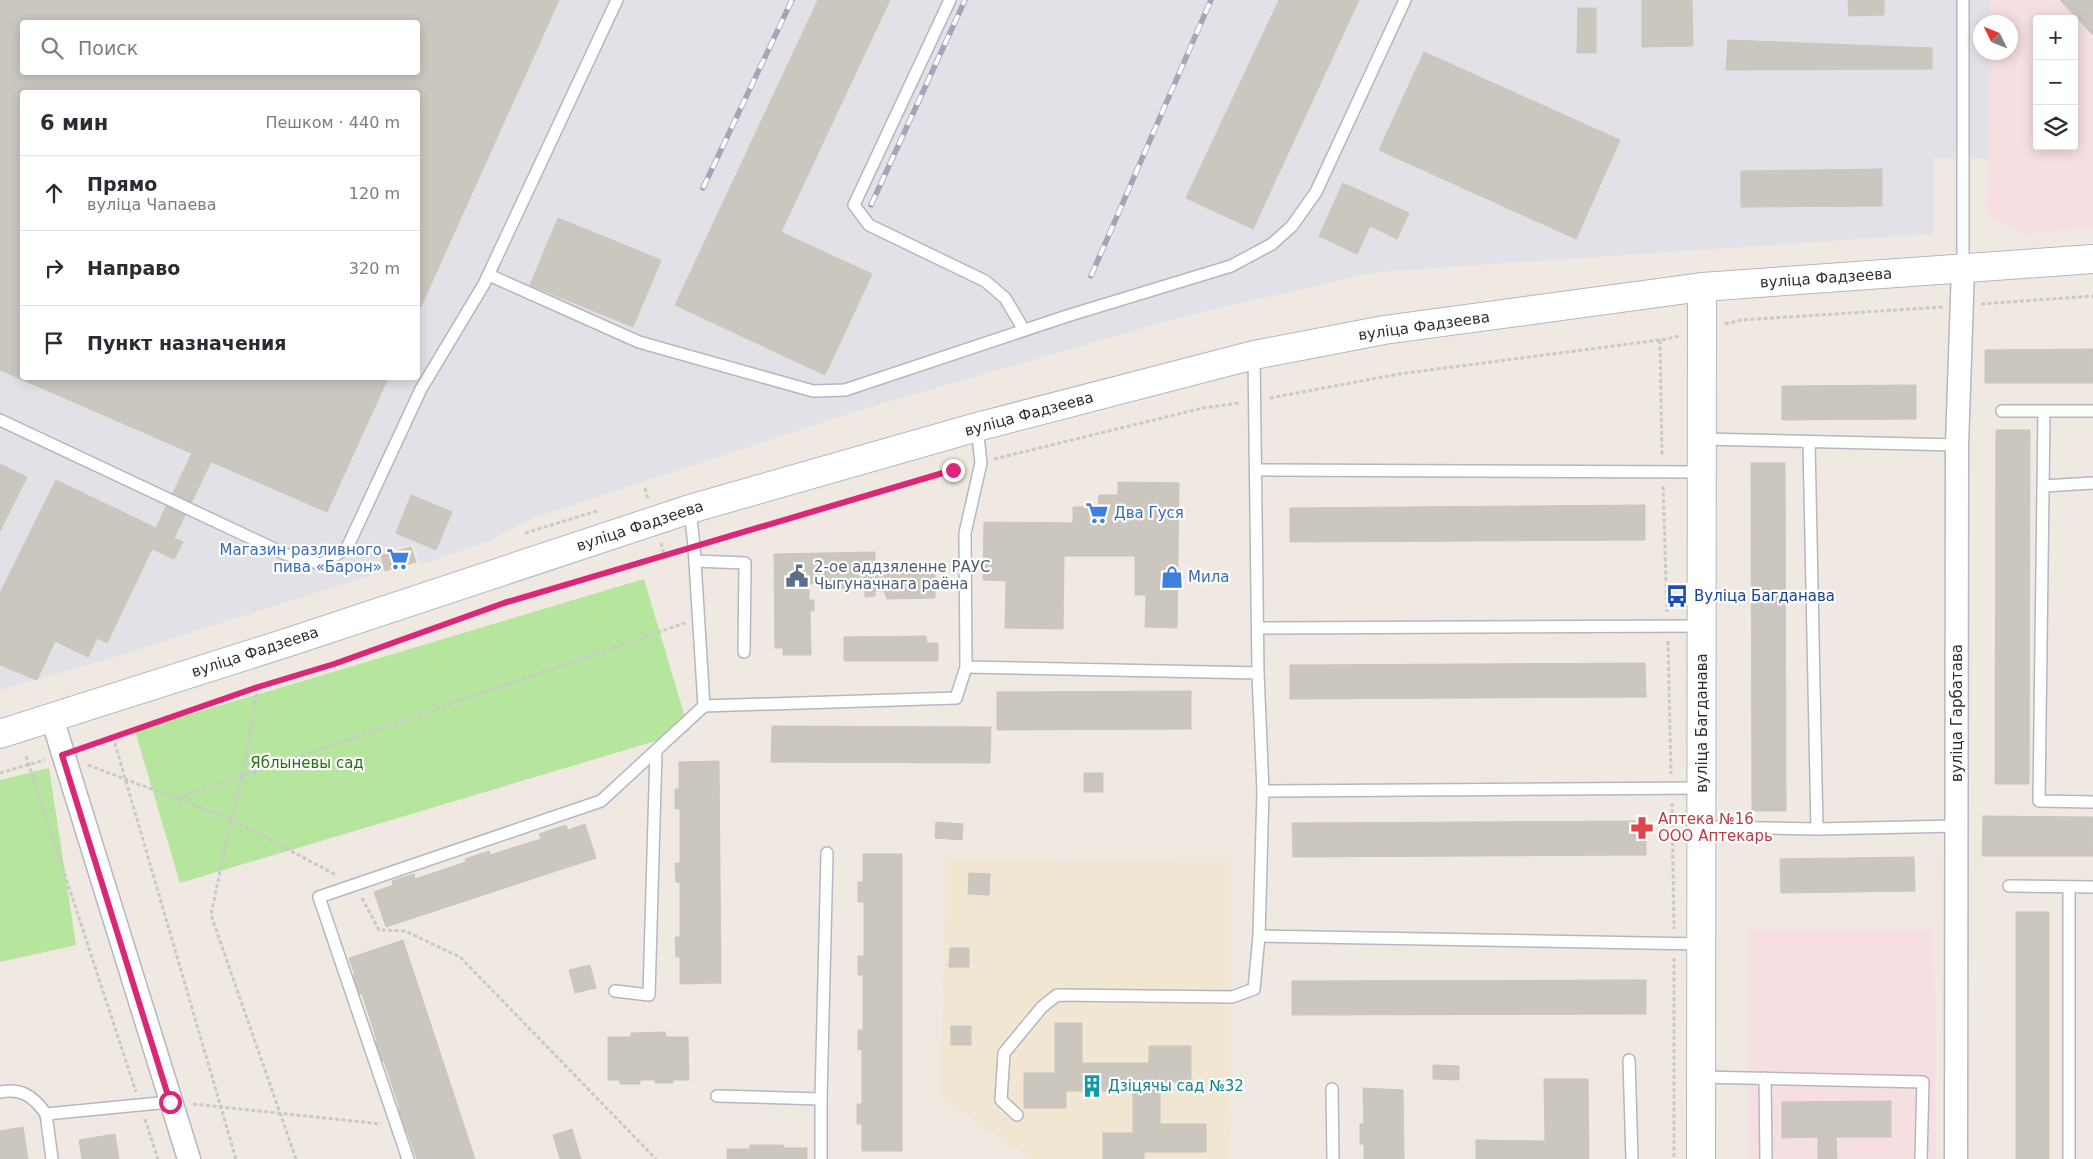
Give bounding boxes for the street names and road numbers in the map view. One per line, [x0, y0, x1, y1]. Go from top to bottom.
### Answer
street label: вуліца Фадзеева [1759, 264, 1893, 292]
street label: вуліца Фадзеева [1357, 308, 1491, 344]
street label: вуліца Фадзеева [963, 388, 1095, 440]
street label: вуліца Фадзеева [574, 497, 706, 555]
street label: вуліца Фадзеева [189, 623, 321, 681]
street label: вуліца Гарбатава [1948, 644, 1966, 782]
street label: вуліца Багданава [1693, 653, 1711, 793]

